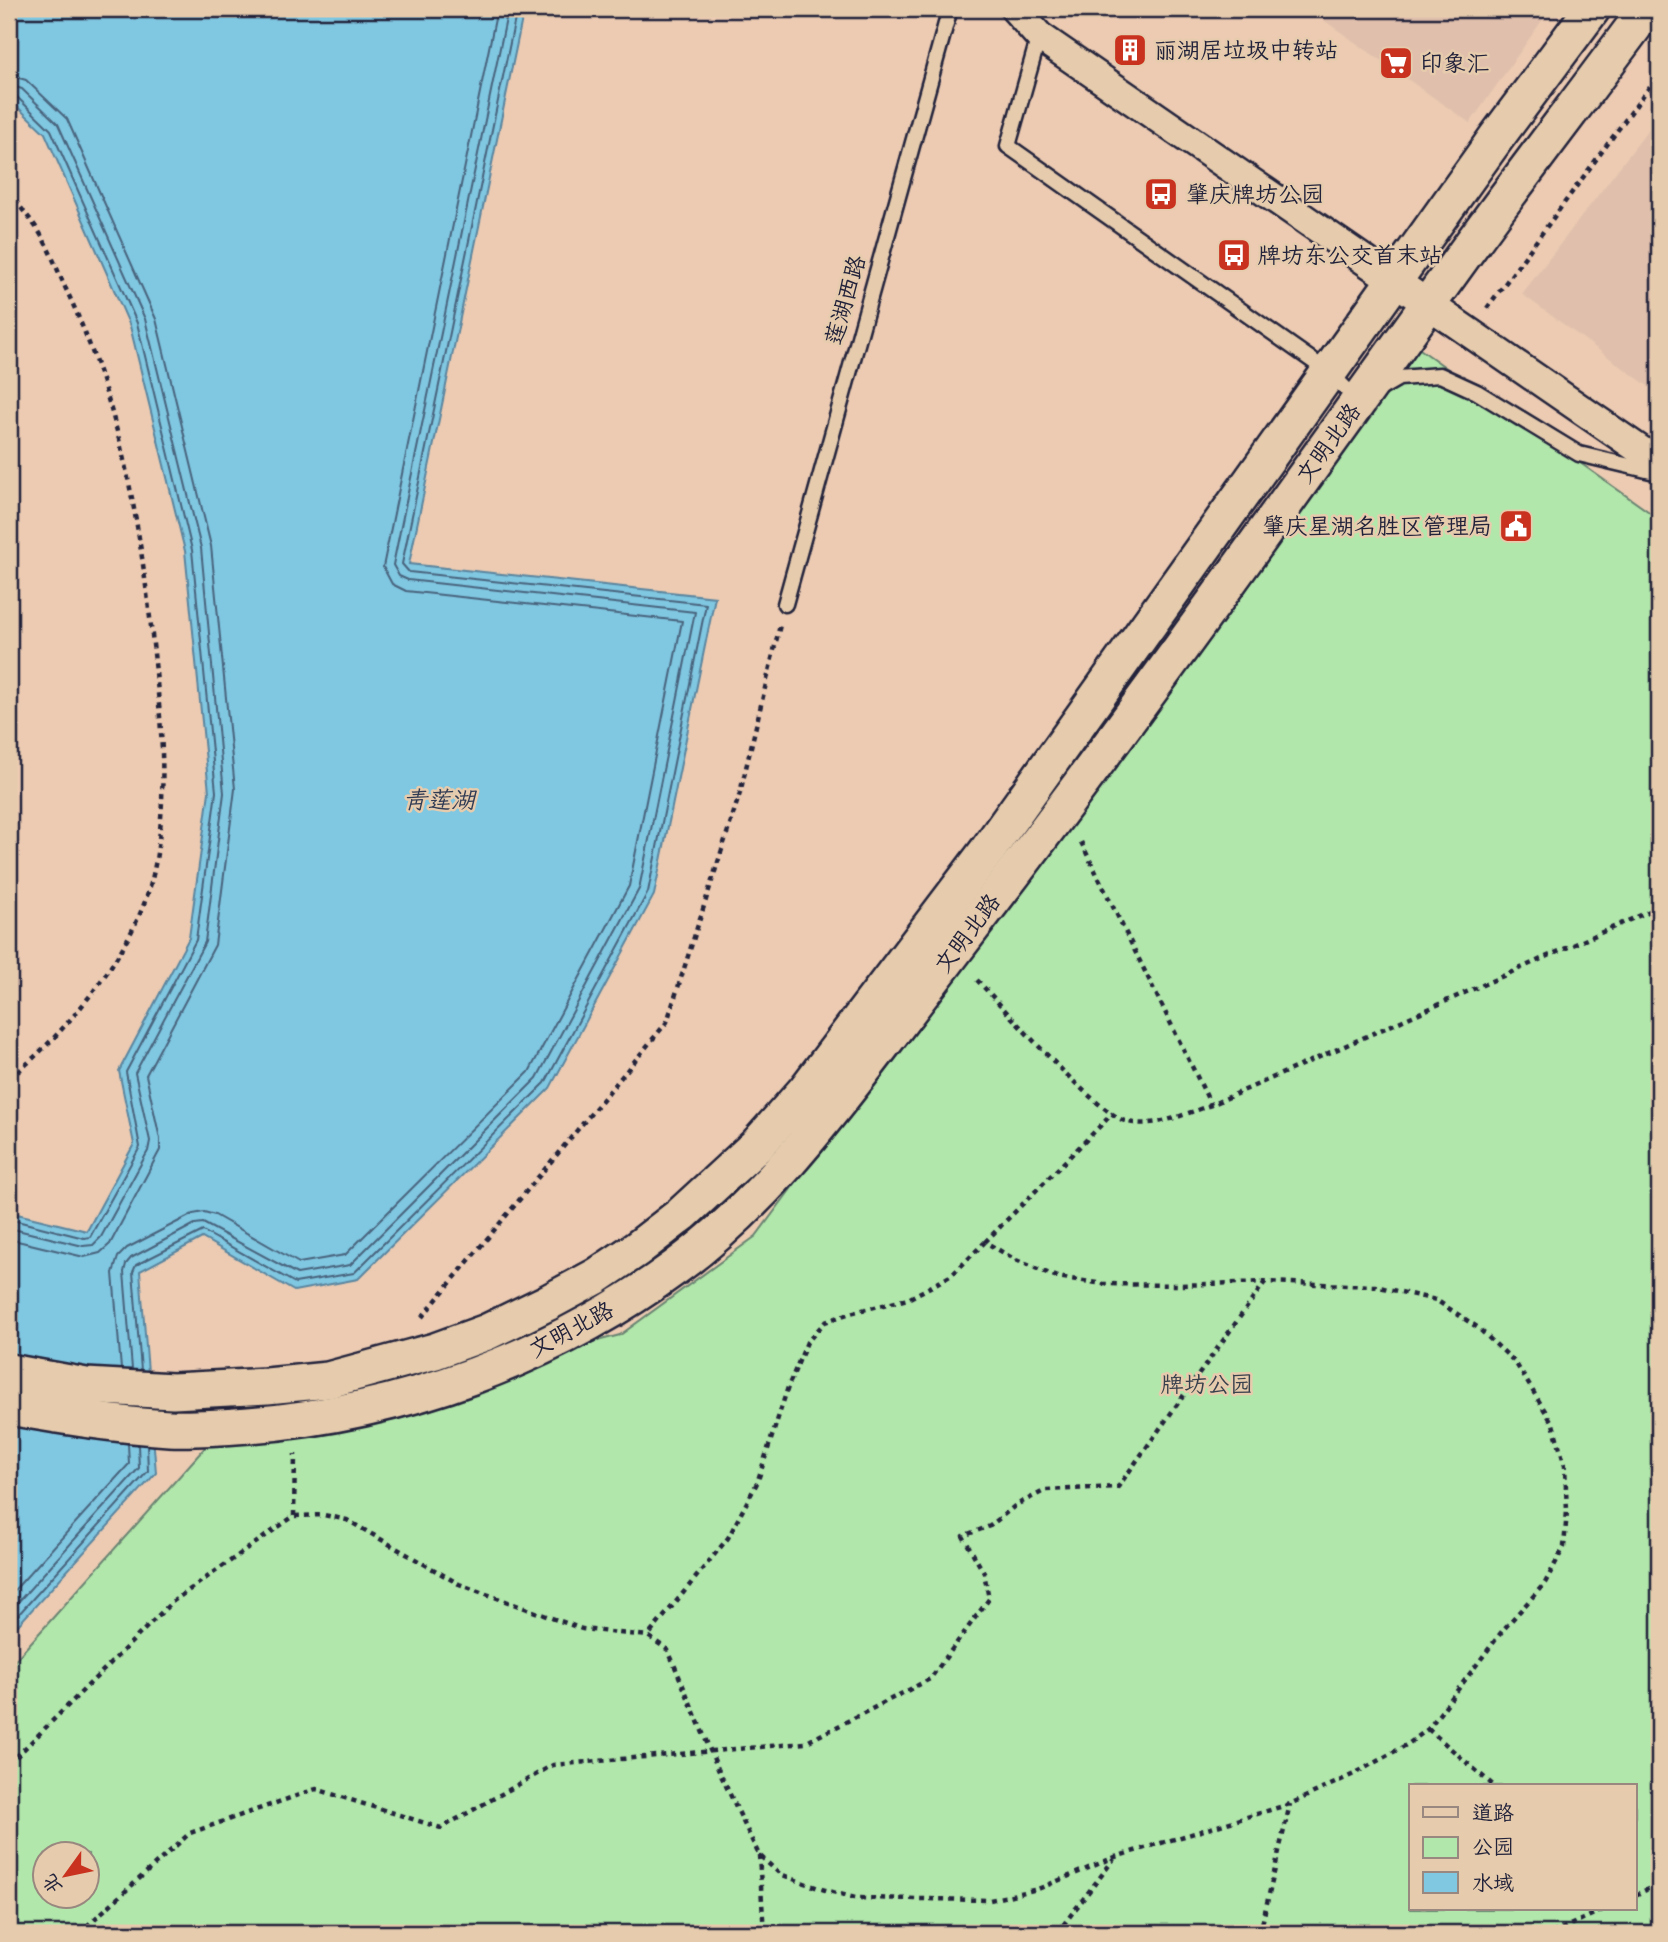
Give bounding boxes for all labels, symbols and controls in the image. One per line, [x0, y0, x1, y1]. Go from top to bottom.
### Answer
building icon: 丽湖居垃圾中转站 [1111, 31, 1149, 69]
place label: 丽湖居垃圾中转站 [1154, 36, 1338, 64]
supermarket icon: 印象汇 [1377, 44, 1415, 82]
place label: 印象汇 [1420, 49, 1489, 77]
bus stop icon: 肇庆牌坊公园 [1142, 175, 1180, 213]
place label: 肇庆牌坊公园 [1186, 180, 1324, 208]
bus stop icon: 牌坊东公交首末站 [1215, 236, 1253, 274]
place label: 牌坊东公交首末站 [1258, 241, 1442, 269]
street label: 莲湖西路 [819, 252, 871, 348]
street label: 文明北路 [1290, 398, 1366, 488]
public building icon: 肇庆星湖名胜区管理局 [1497, 507, 1535, 545]
place label: 肇庆星湖名胜区管理局 [1262, 512, 1492, 540]
water label: 青莲湖 [403, 785, 478, 814]
street label: 文明北路 [928, 888, 1006, 978]
street label: 文明北路 [524, 1295, 618, 1363]
park label: 牌坊公园 [1161, 1370, 1253, 1398]
legend [1409, 1784, 1636, 1910]
text: 道路 [1472, 1800, 1514, 1825]
text: 公园 [1472, 1834, 1514, 1859]
north arrow [32, 1840, 102, 1910]
text: 北 [37, 1870, 67, 1898]
text: 水域 [1472, 1870, 1514, 1895]

